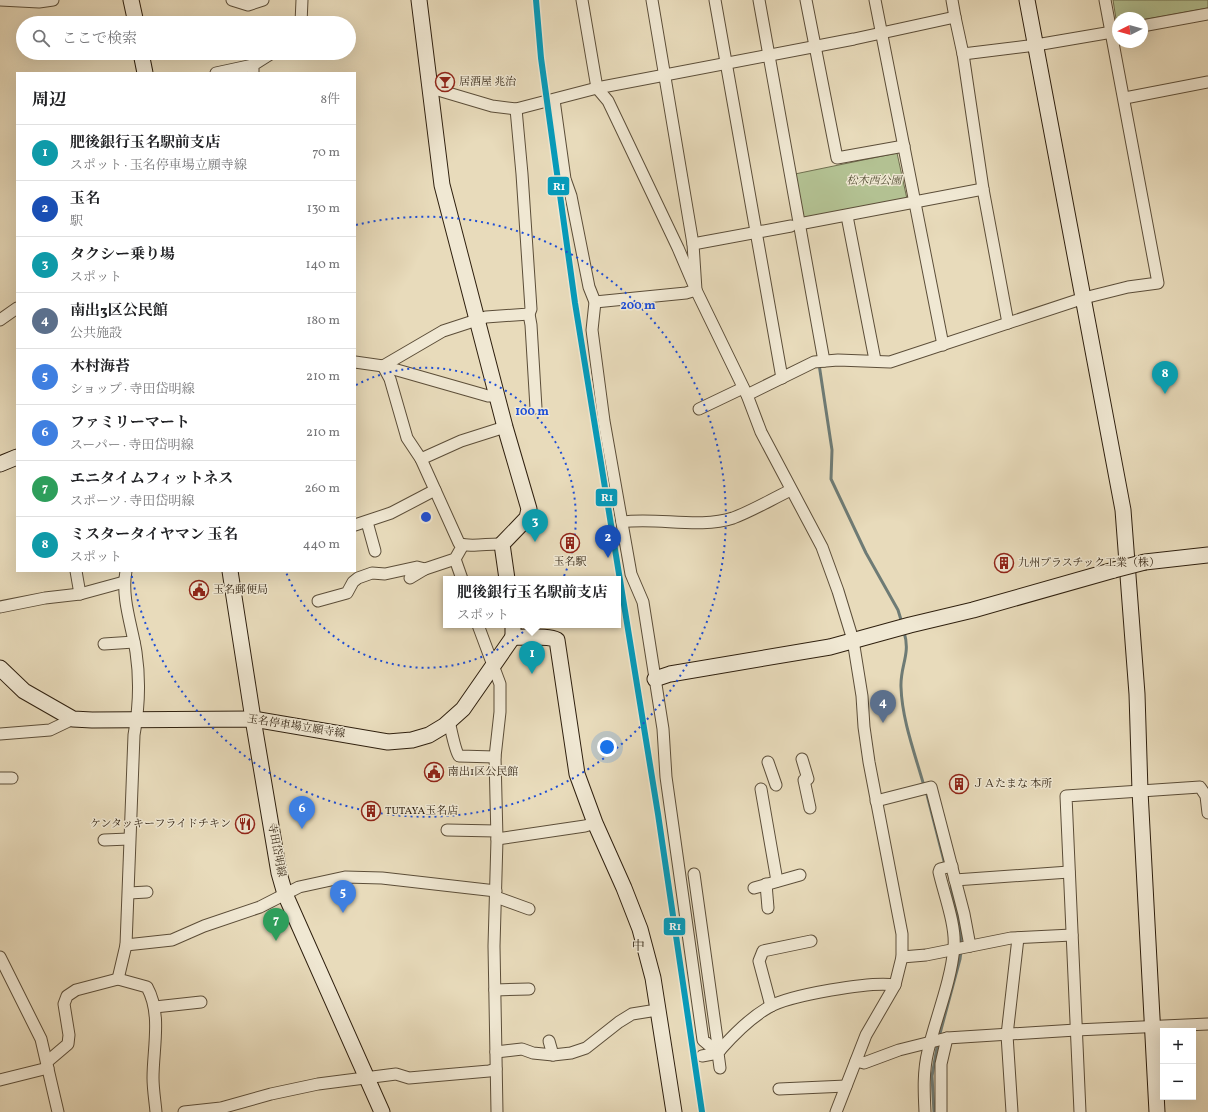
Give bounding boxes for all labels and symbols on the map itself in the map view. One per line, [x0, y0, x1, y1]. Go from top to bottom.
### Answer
north arrow [1112, 12, 1148, 48]
bar icon: 居酒屋 兆治 [434, 71, 456, 93]
place label: 居酒屋 兆治 [459, 75, 516, 90]
park label: 松木西公園 [847, 174, 903, 189]
line badge: R1 [547, 176, 570, 196]
text: R1 [553, 180, 565, 195]
text: 200 m [620, 298, 656, 314]
pin: 8 [1152, 361, 1178, 394]
text: 100 m [515, 404, 549, 420]
line badge: R1 [595, 488, 618, 507]
text: R1 [601, 491, 613, 506]
pin: 3 [522, 509, 548, 542]
centre of rings [419, 510, 433, 524]
pin: 2 [595, 525, 621, 558]
building icon: 玉名駅 [559, 532, 581, 554]
building icon: 九州プラスチック工業（株） [993, 552, 1015, 574]
place label: 玉名駅 [554, 555, 587, 570]
place label: 九州プラスチック工業（株） [1018, 556, 1160, 571]
public building icon: 玉名郵便局 [188, 579, 210, 601]
place label: 玉名郵便局 [213, 583, 268, 598]
pin: 1 [519, 641, 545, 674]
pin: 4 [870, 690, 896, 723]
street label: 玉名停車場立願寺線 [246, 712, 346, 742]
your location [597, 737, 617, 757]
public building icon: 南出1区公民館 [423, 761, 445, 783]
place label: 南出1区公民館 [448, 765, 518, 780]
building icon: ＪＡたまな 本所 [948, 773, 970, 795]
place label: ＪＡたまな 本所 [973, 777, 1052, 792]
pin: 6 [289, 796, 315, 829]
building icon: TUTAYA玉名店 [360, 800, 382, 822]
place label: TUTAYA玉名店 [385, 804, 458, 819]
restaurant icon: ケンタッキーフライドチキン [234, 813, 256, 835]
place label: ケンタッキーフライドチキン [90, 817, 231, 832]
street label: 寺田岱明線 [263, 822, 289, 878]
pin: 5 [330, 880, 356, 913]
pin: 7 [263, 908, 289, 941]
line badge: R1 [663, 917, 686, 936]
text: R1 [669, 920, 681, 935]
district label: 中 [631, 938, 645, 956]

